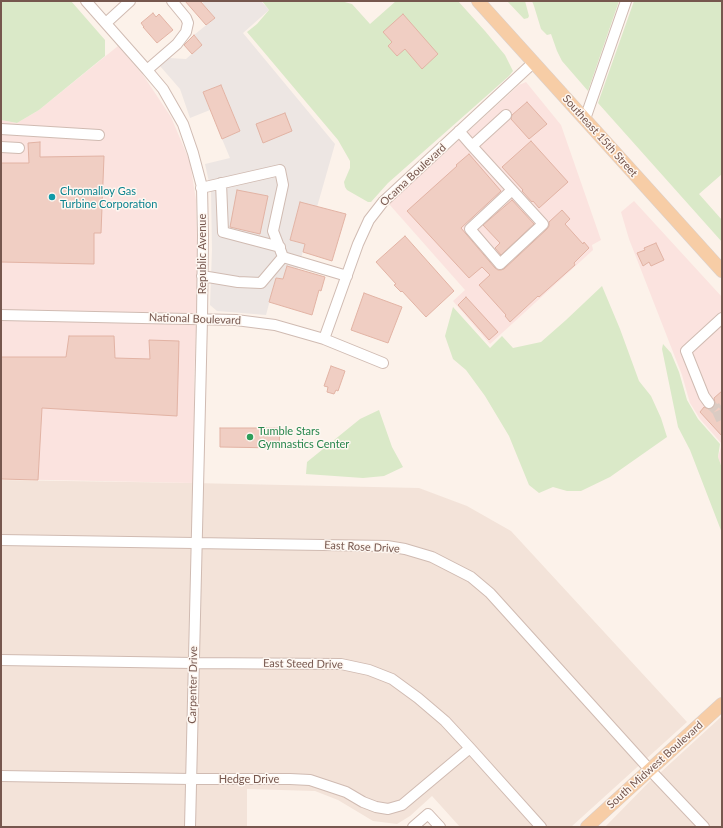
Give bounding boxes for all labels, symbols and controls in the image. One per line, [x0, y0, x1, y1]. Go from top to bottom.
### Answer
street label: Southeast 15th Street [560, 92, 640, 180]
street label: Ocama Boulevard [377, 141, 449, 209]
place label: Chromalloy Gas Turbine Corporation [60, 184, 157, 210]
marker: Chromalloy Gas Turbine Corporation [47, 192, 57, 202]
street label: Republic Avenue [195, 214, 209, 294]
street label: National Boulevard [149, 311, 241, 327]
place label: Tumble Stars Gymnastics Center [258, 424, 349, 450]
marker: Tumble Stars Gymnastics Center [245, 432, 255, 442]
street label: East Rose Drive [324, 538, 400, 556]
street label: Carpenter Drive [186, 646, 200, 724]
street label: East Steed Drive [263, 657, 343, 671]
street label: South Midwest Boulevard [604, 718, 706, 812]
street label: Hedge Drive [219, 772, 279, 786]

